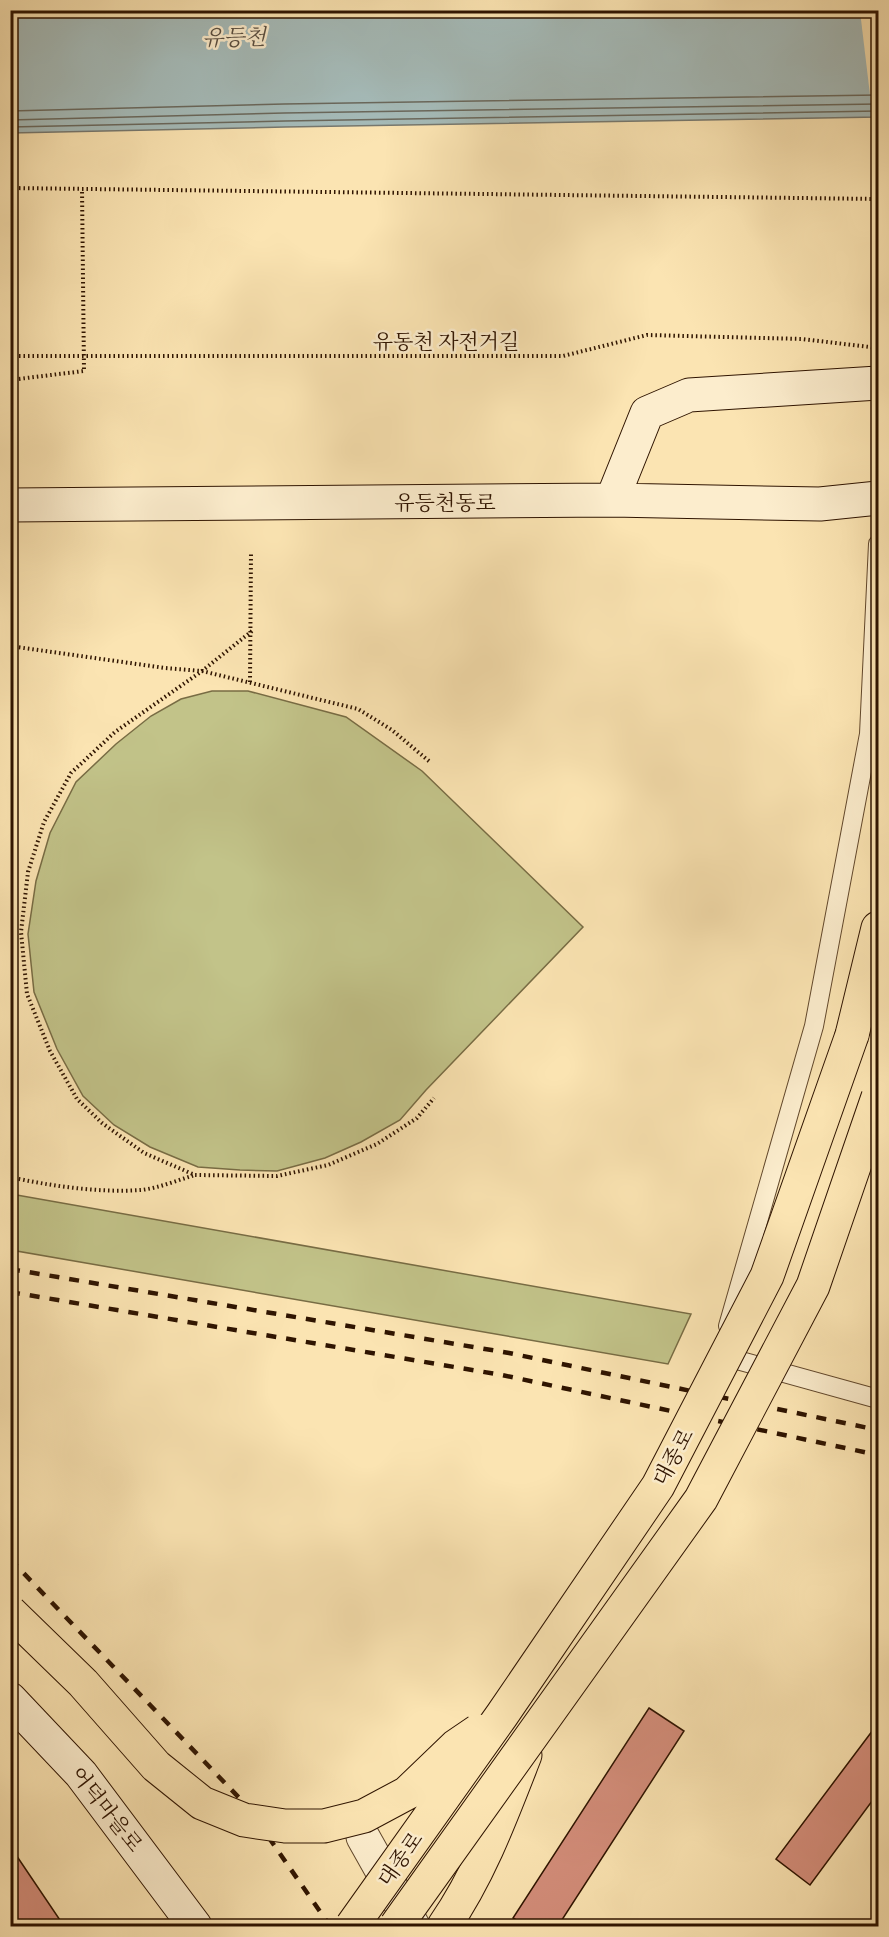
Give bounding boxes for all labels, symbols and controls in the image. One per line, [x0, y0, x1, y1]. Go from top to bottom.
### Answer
water label: 유등천 [202, 20, 268, 54]
street label: 유동천 자전거길 [373, 326, 519, 357]
street label: 유등천동로 [394, 487, 496, 518]
street label: 대종로 [645, 1423, 701, 1491]
street label: 어덕마을로 [64, 1759, 150, 1859]
street label: 대종로 [370, 1825, 430, 1893]

